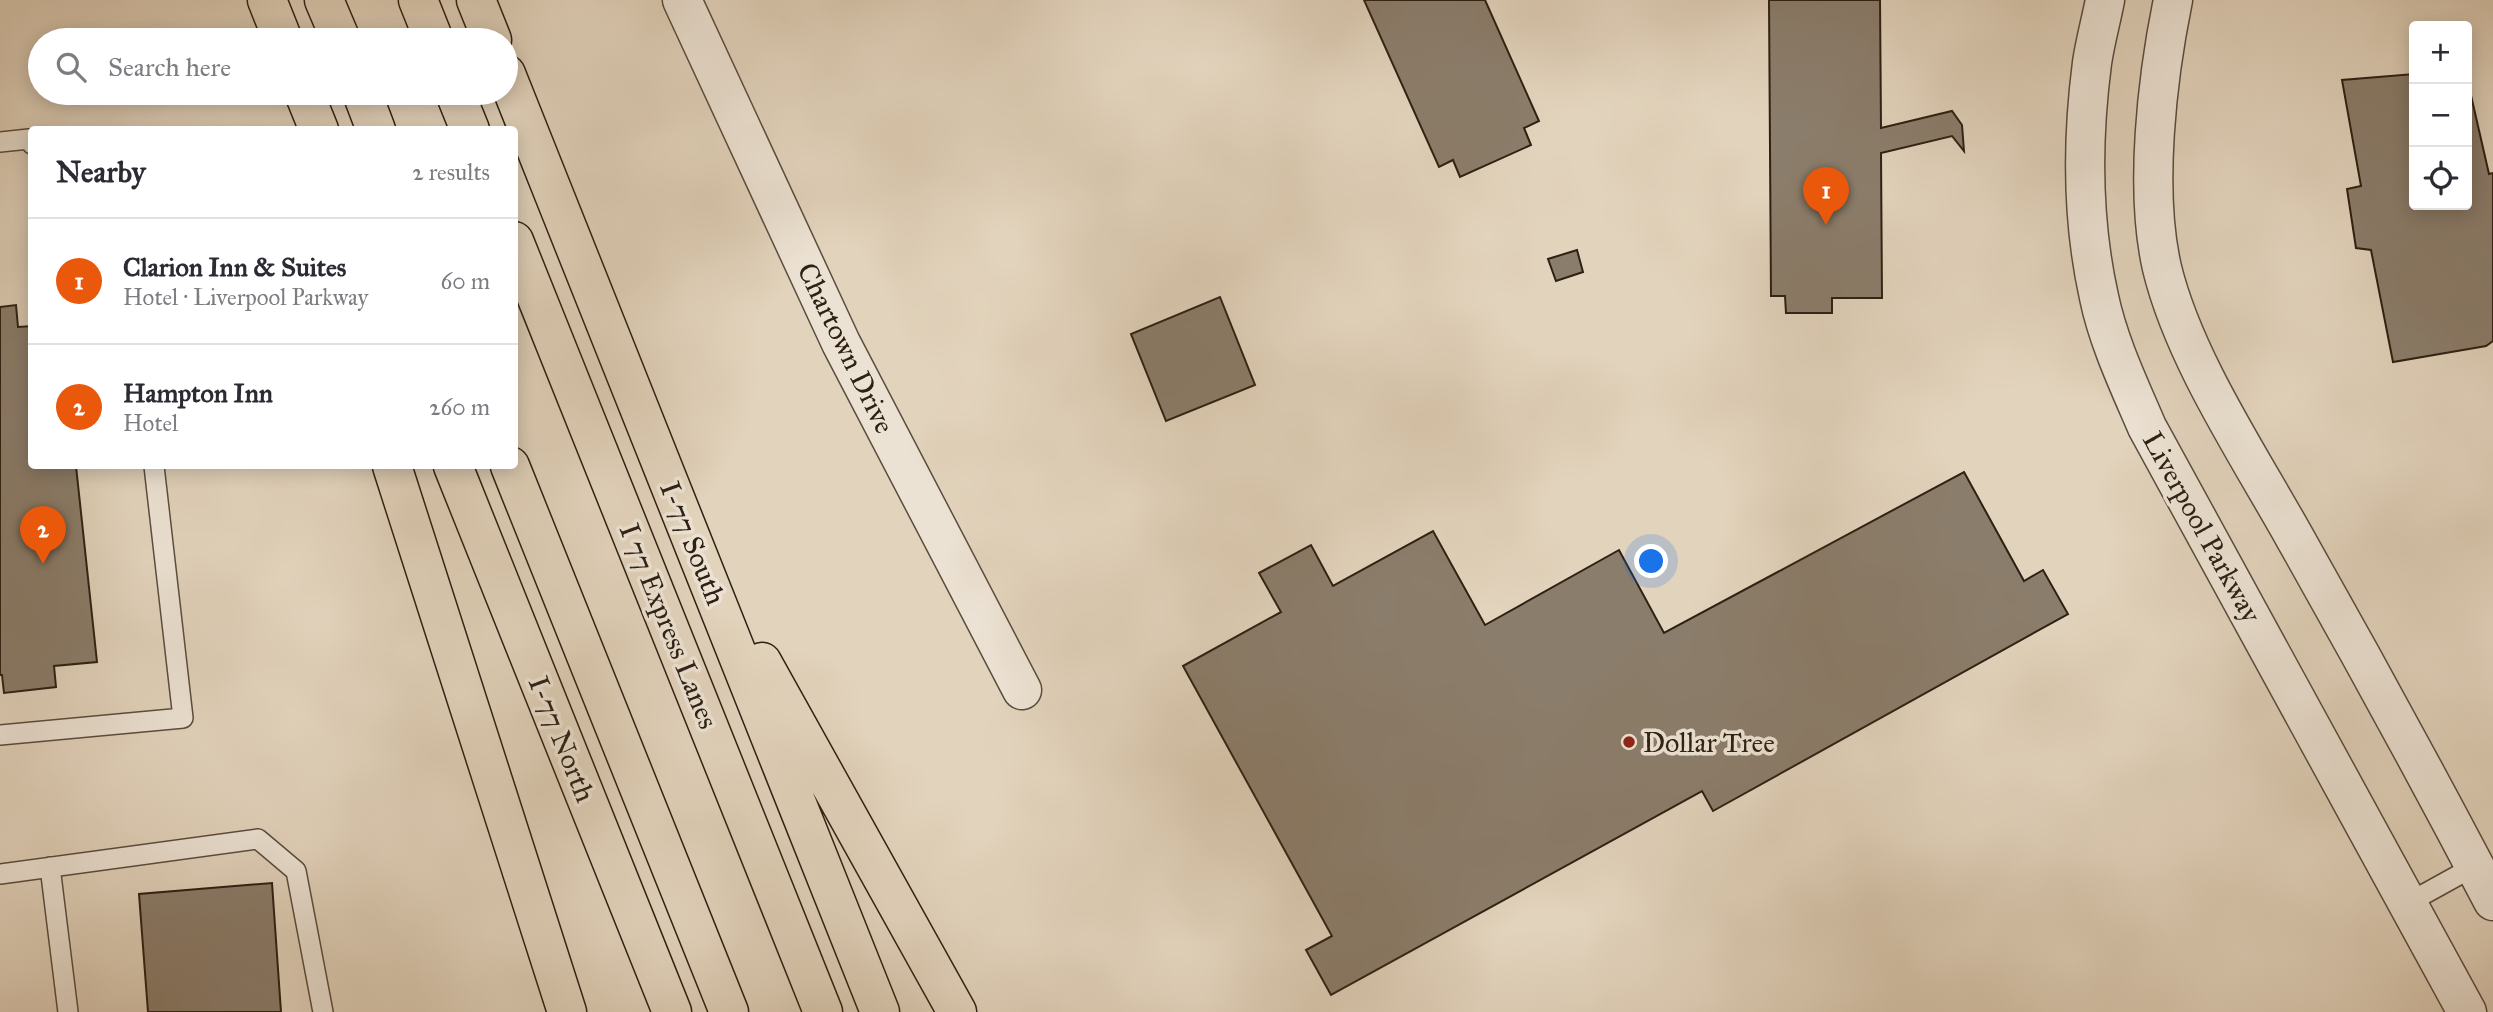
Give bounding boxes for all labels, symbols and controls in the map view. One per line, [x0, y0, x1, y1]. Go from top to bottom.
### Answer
map controls [2409, 21, 2472, 210]
button: + [2409, 21, 2472, 84]
search box [28, 28, 518, 105]
icon: search [52, 48, 90, 86]
text: Search here [108, 51, 231, 83]
button: − [2409, 84, 2472, 147]
button: locate [2409, 147, 2472, 210]
text: Nearby [56, 154, 146, 190]
text: 2 results [412, 158, 490, 186]
pin: 1 [1803, 167, 1849, 225]
text: Clarion Inn & Suites [123, 251, 346, 283]
street label: Chartown Drive [790, 257, 902, 439]
text: 1 [74, 267, 84, 295]
text: 60 m [441, 267, 490, 295]
text: Hotel · Liverpool Parkway [123, 283, 368, 311]
text: Hampton Inn [123, 377, 273, 409]
text: 2 [73, 393, 85, 421]
text: 260 m [429, 393, 490, 421]
text: Hotel [123, 409, 178, 437]
street label: Liverpool Parkway [2135, 425, 2269, 629]
street label: I-77 South [652, 476, 734, 610]
pin: 2 [20, 506, 66, 564]
street label: I 77 Express Lanes [612, 518, 726, 734]
your location [1634, 544, 1668, 578]
street label: I-77 North [521, 671, 603, 808]
place label: Dollar Tree [1643, 725, 1775, 760]
marker: Dollar Tree [1621, 734, 1637, 750]

